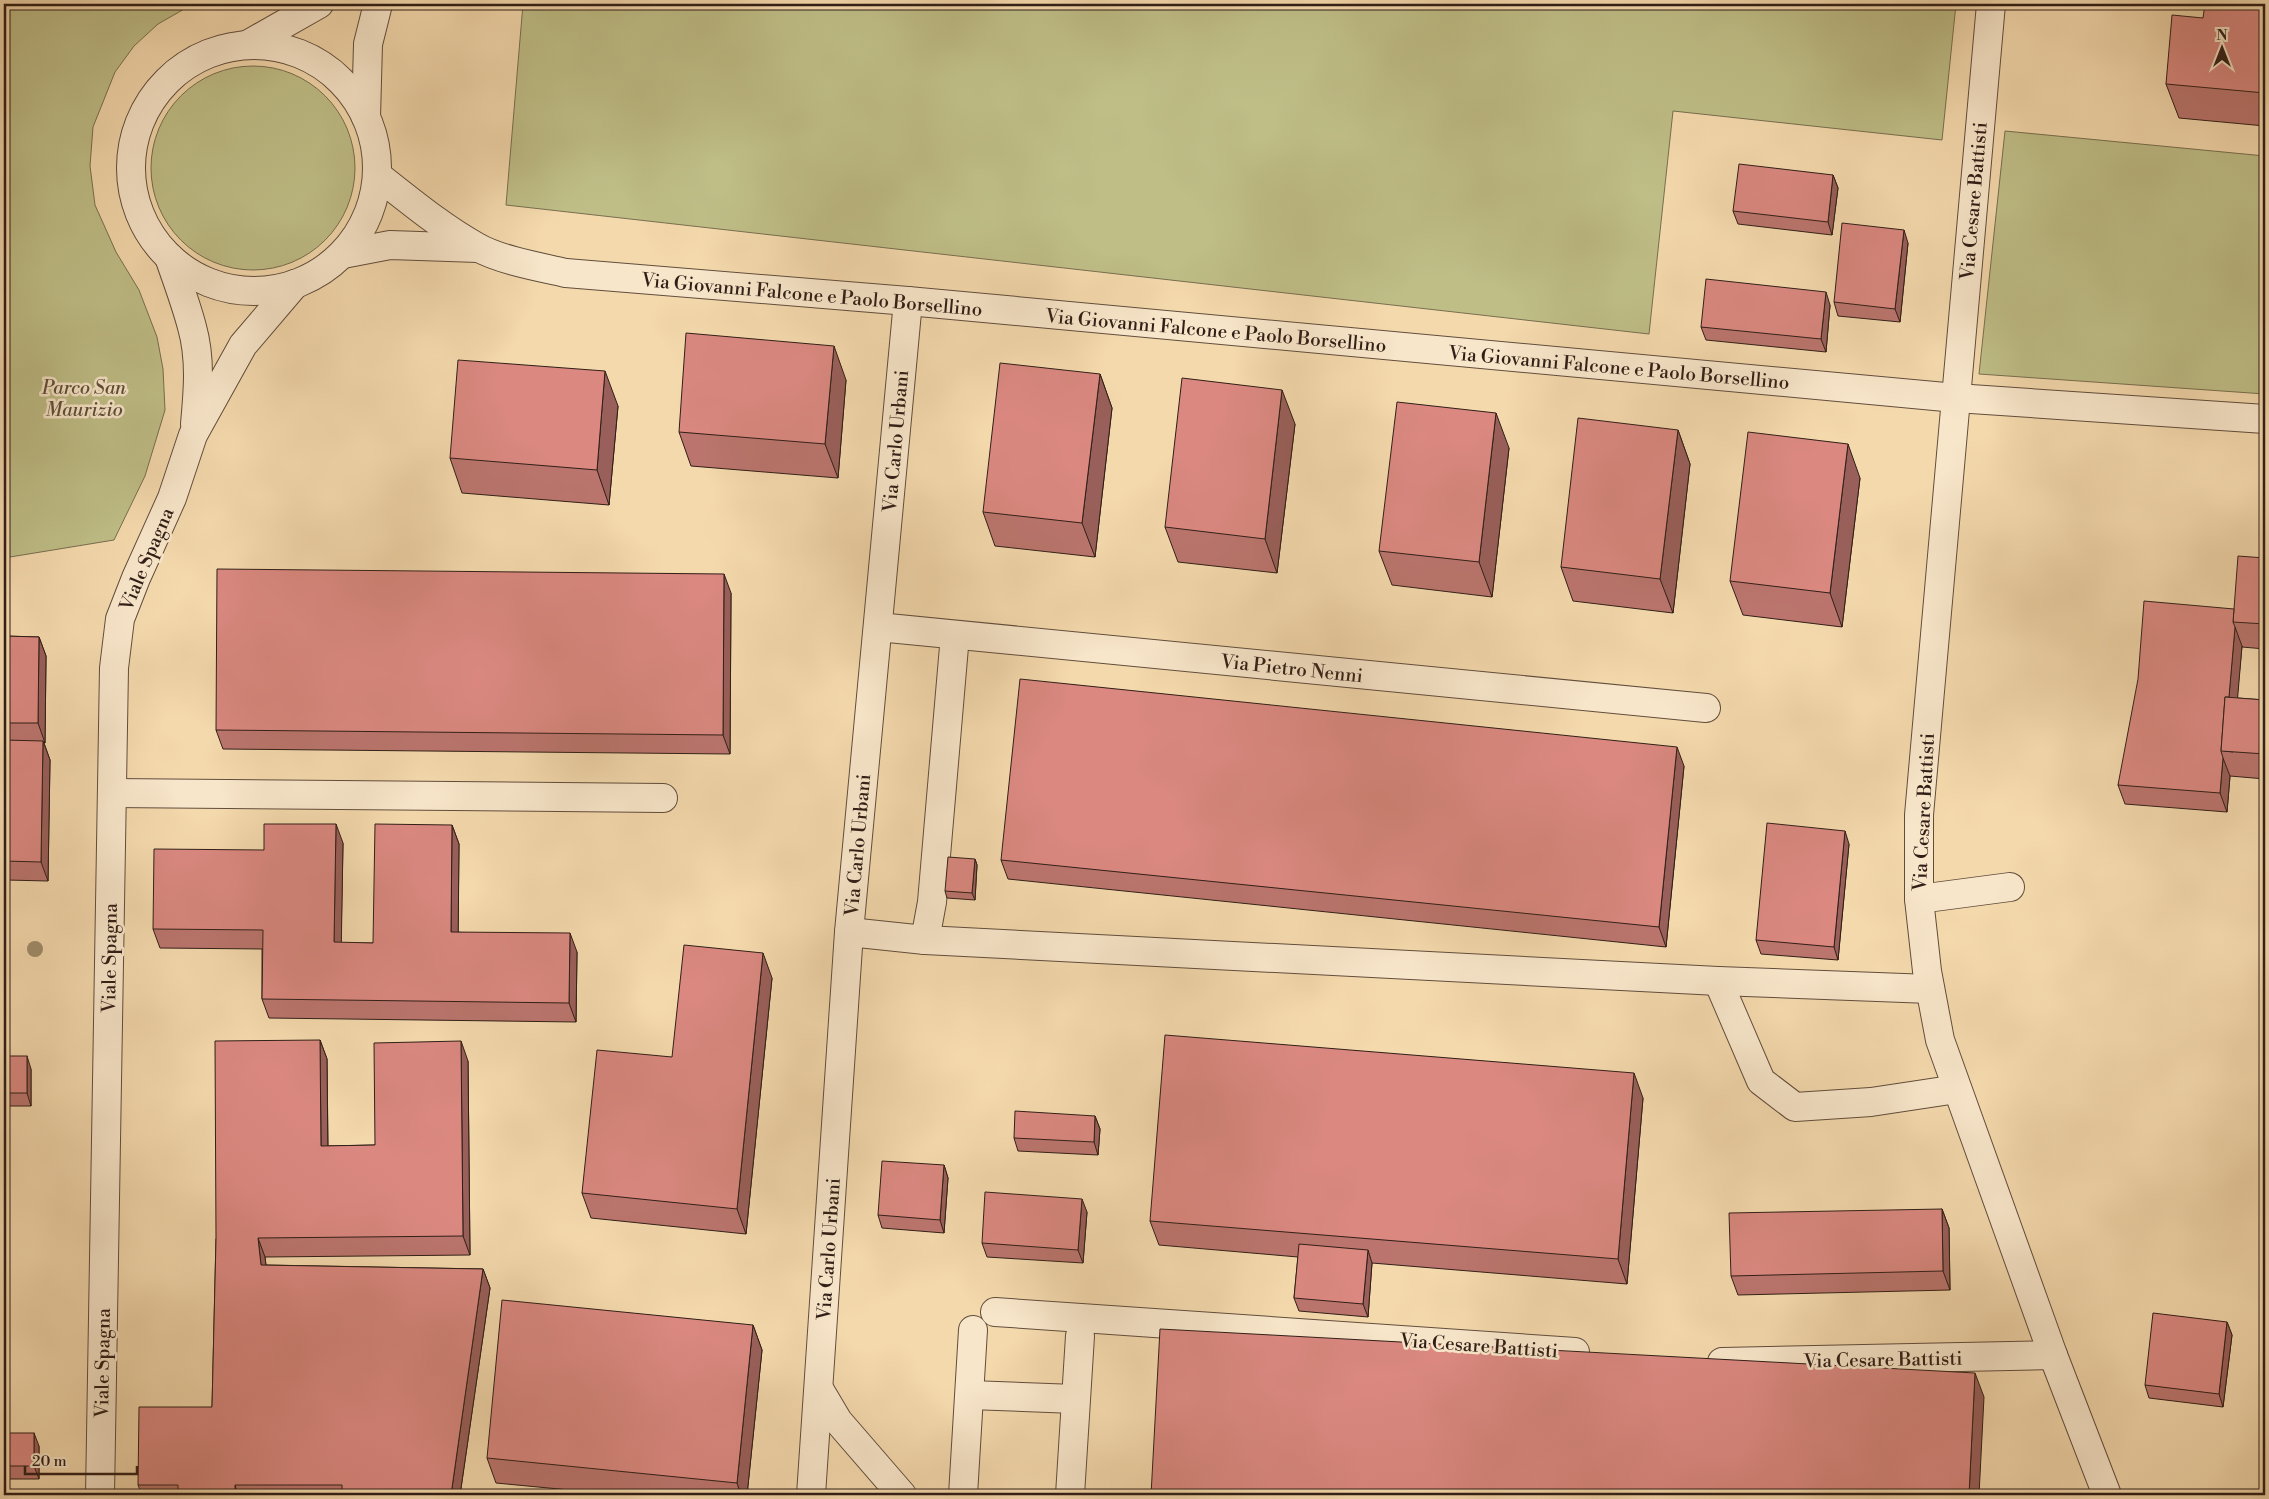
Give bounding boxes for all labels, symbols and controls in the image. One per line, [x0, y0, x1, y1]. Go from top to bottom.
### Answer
north arrow [2196, 22, 2246, 72]
text: N [2216, 27, 2228, 45]
street label: Via Cesare Battisti [1955, 121, 1993, 282]
street label: Via Giovanni Falcone e Paolo Borsellino [639, 268, 983, 322]
street label: Via Giovanni Falcone e Paolo Borsellino [1043, 304, 1387, 358]
street label: Via Giovanni Falcone e Paolo Borsellino [1446, 341, 1790, 395]
street label: Via Carlo Urbani [878, 369, 914, 514]
park label: Parco San Maurizio [41, 376, 126, 422]
street label: Viale Spagna [114, 504, 180, 616]
street label: Via Pietro Nenni [1219, 649, 1364, 688]
street label: Via Cesare Battisti [1908, 732, 1940, 893]
street label: Via Carlo Urbani [840, 773, 876, 918]
street label: Viale Spagna [97, 903, 123, 1014]
street label: Via Carlo Urbani [812, 1177, 846, 1322]
street label: Viale Spagna [90, 1308, 116, 1419]
street label: Via Cesare Battisti [1398, 1328, 1559, 1364]
street label: Via Cesare Battisti [1803, 1347, 1963, 1373]
scale bar [25, 1444, 138, 1476]
text: 20 m [32, 1452, 67, 1471]

